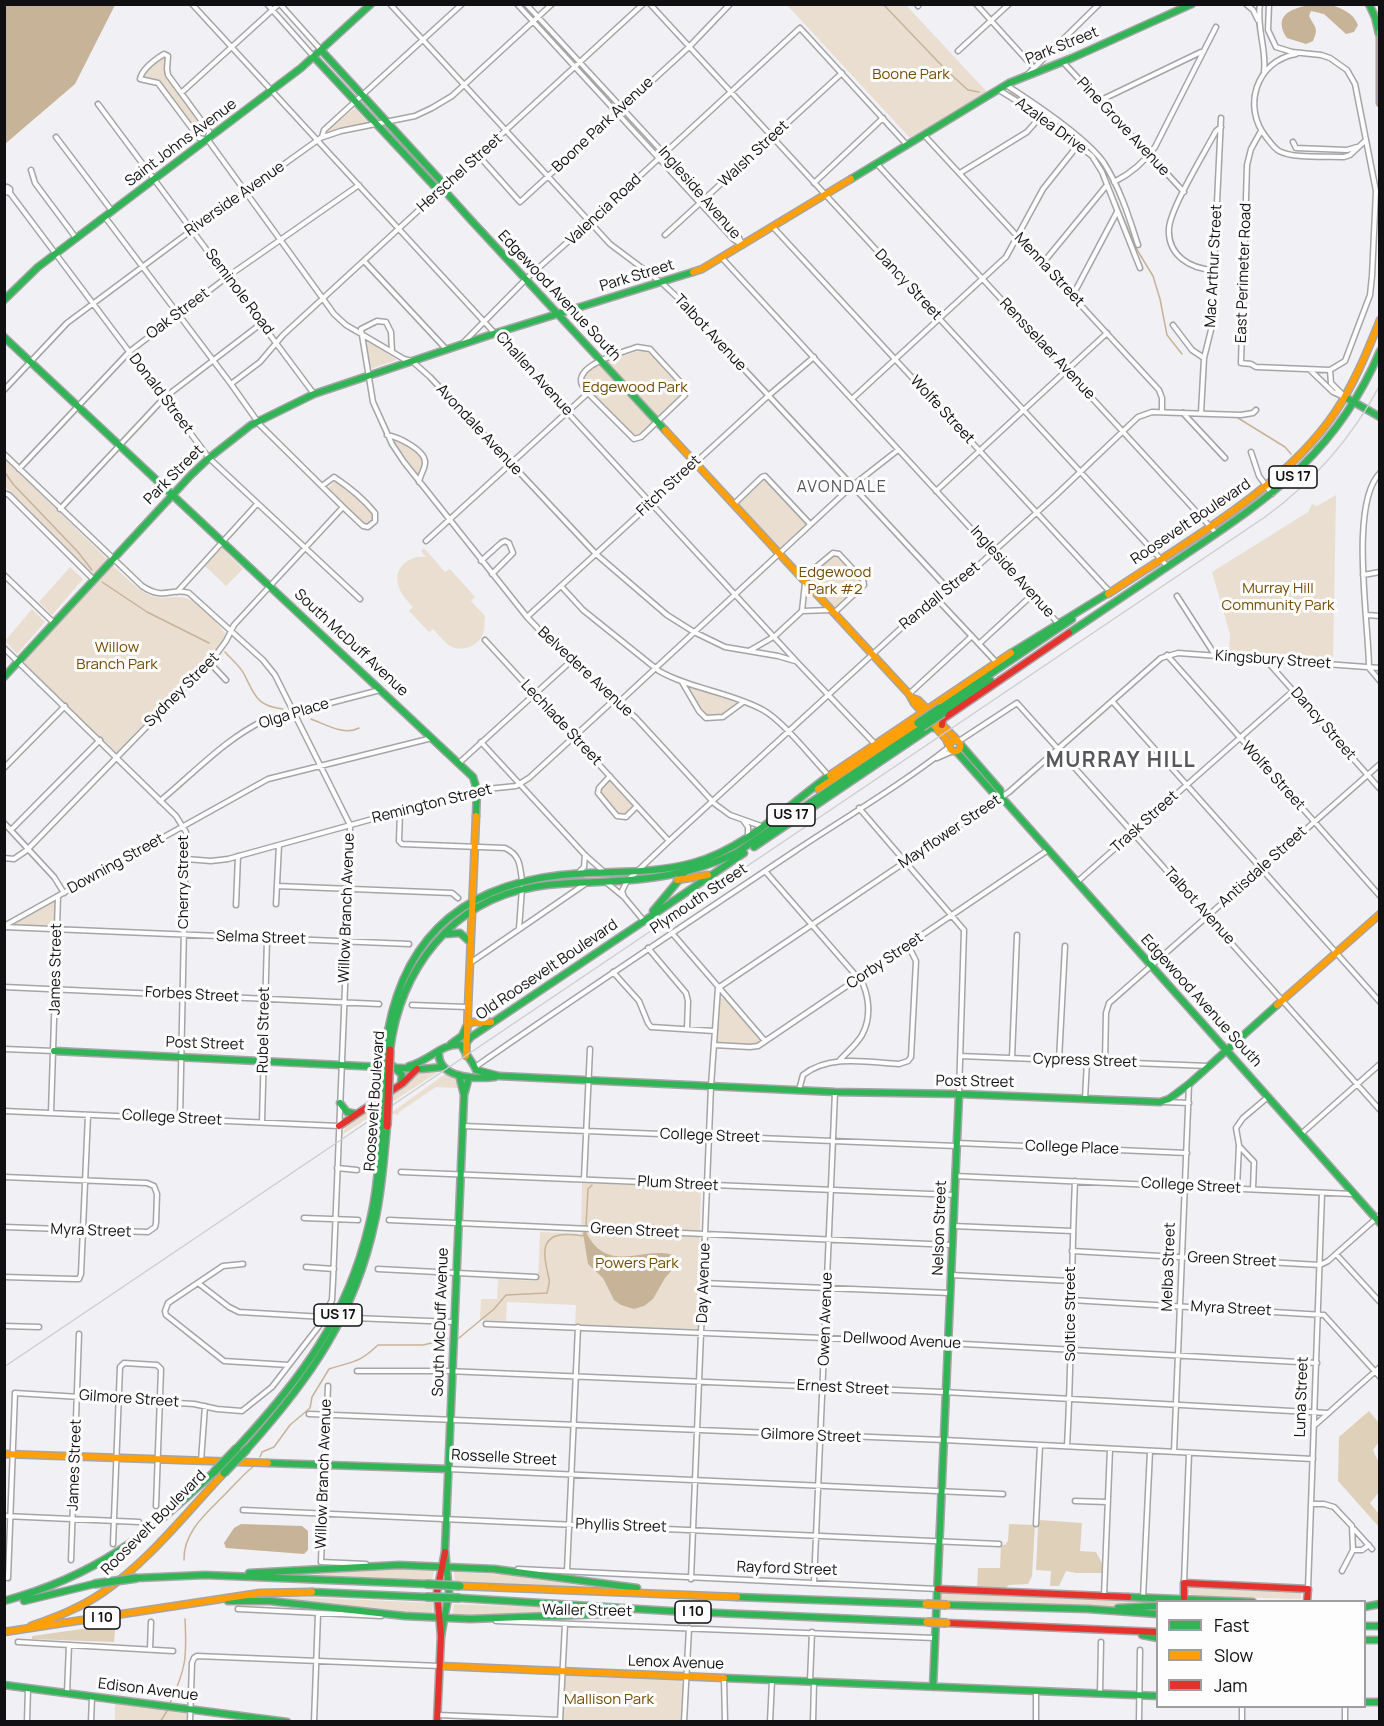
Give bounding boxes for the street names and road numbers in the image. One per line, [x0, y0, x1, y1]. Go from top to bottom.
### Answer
street label: Park Street [1023, 23, 1101, 69]
street label: Boone Park Avenue [549, 73, 657, 177]
street label: Pine Grove Avenue [1073, 74, 1173, 180]
street label: Azalea Drive [1012, 94, 1090, 158]
street label: Saint Johns Avenue [122, 95, 240, 191]
street label: Walsh Street [715, 117, 793, 191]
street label: Herschel Street [414, 130, 506, 216]
street label: Ingleside Avenue [654, 143, 744, 243]
street label: Riverside Avenue [182, 158, 288, 240]
street label: Valencia Road [563, 171, 645, 249]
street label: East Perimeter Road [1233, 203, 1255, 343]
street label: Mac Arthur Street [1202, 204, 1226, 328]
street label: Edgewood Avenue South [494, 227, 624, 365]
street label: Menna Street [1010, 229, 1088, 311]
street label: Seminole Road [201, 246, 277, 338]
street label: Dancy Street [871, 246, 945, 324]
street label: Park Street [598, 256, 676, 296]
street label: Oak Street [143, 285, 213, 343]
street label: Talbot Avenue [670, 291, 750, 375]
street label: Rensselaer Avenue [995, 295, 1099, 403]
street label: Challen Avenue [492, 328, 576, 420]
street label: Donald Street [125, 350, 197, 438]
street label: Wolfe Street [906, 372, 978, 448]
street label: Avondale Avenue [432, 381, 526, 479]
street label: Park Street [140, 441, 208, 509]
street label: Fitch Street [633, 452, 705, 520]
road number: US 17 [1269, 466, 1317, 488]
street label: Roosevelt Boulevard [1128, 475, 1254, 569]
street label: Ingleside Avenue [966, 523, 1058, 621]
street label: Randall Street [896, 558, 984, 634]
street label: South McDuff Avenue [290, 586, 412, 700]
street label: Belvedere Avenue [534, 623, 636, 721]
street label: Kingsbury Street [1214, 647, 1332, 673]
street label: Sydney Street [141, 649, 223, 731]
street label: Lechlade Street [517, 677, 605, 769]
street label: Dancy Street [1287, 684, 1359, 764]
street label: Olga Place [257, 695, 331, 733]
street label: Wolfe Street [1237, 738, 1309, 814]
street label: Remington Street [370, 780, 494, 828]
street label: Trask Street [1108, 787, 1182, 857]
street label: Mayflower Street [895, 791, 1005, 873]
road number: US 17 [767, 804, 815, 826]
street label: Antisdale Street [1215, 823, 1311, 911]
street label: Downing Street [65, 830, 167, 898]
street label: Willow Branch Avenue [335, 833, 359, 983]
street label: Cherry Street [175, 835, 193, 929]
street label: Plymouth Street [647, 860, 751, 938]
street label: Talbot Avenue [1160, 864, 1238, 948]
street label: Old Roosevelt Boulevard [473, 916, 621, 1024]
street label: James Street [46, 923, 66, 1015]
street label: Selma Street [216, 927, 306, 949]
street label: Corby Street [843, 929, 927, 993]
street label: Edgewood Avenue South [1137, 931, 1265, 1071]
street label: Forbes Street [145, 984, 239, 1006]
street label: Rubel Street [254, 987, 274, 1073]
street label: Roosevelt Boulevard [361, 1030, 389, 1172]
street label: Post Street [165, 1034, 245, 1054]
street label: Cypress Street [1033, 1050, 1137, 1072]
street label: Post Street [935, 1072, 1015, 1092]
street label: College Street [122, 1106, 222, 1130]
street label: College Street [660, 1125, 760, 1147]
street label: College Place [1025, 1137, 1119, 1159]
street label: Plum Street [637, 1173, 719, 1195]
street label: College Street [1141, 1174, 1241, 1198]
street label: Nelson Street [929, 1180, 951, 1276]
street label: Green Street [590, 1220, 680, 1242]
street label: Myra Street [50, 1221, 132, 1241]
street label: Melba Street [1158, 1222, 1180, 1312]
street label: Day Avenue [694, 1243, 714, 1323]
street label: South McDuff Avenue [429, 1247, 453, 1397]
street label: Green Street [1187, 1249, 1277, 1271]
street label: Soltice Street [1062, 1266, 1080, 1362]
street label: Owen Avenue [815, 1272, 837, 1366]
street label: Myra Street [1190, 1298, 1272, 1320]
road number: US 17 [314, 1304, 362, 1326]
street label: Dellwood Avenue [843, 1329, 961, 1353]
street label: Luna Street [1292, 1356, 1312, 1438]
street label: Ernest Street [796, 1377, 890, 1399]
street label: Gilmore Street [78, 1387, 180, 1411]
street label: Willow Branch Avenue [312, 1399, 336, 1549]
street label: James Street [64, 1419, 86, 1511]
street label: Gilmore Street [761, 1425, 861, 1447]
street label: Rosselle Street [451, 1446, 557, 1470]
street label: Roosevelt Boulevard [98, 1467, 210, 1579]
street label: Phyllis Street [575, 1515, 667, 1537]
street label: Rayford Street [736, 1558, 838, 1580]
street label: Waller Street [542, 1601, 632, 1621]
road number: I 10 [675, 1601, 711, 1623]
road number: I 10 [84, 1607, 120, 1629]
street label: Lenox Avenue [628, 1652, 724, 1674]
street label: Edison Avenue [97, 1675, 199, 1705]

